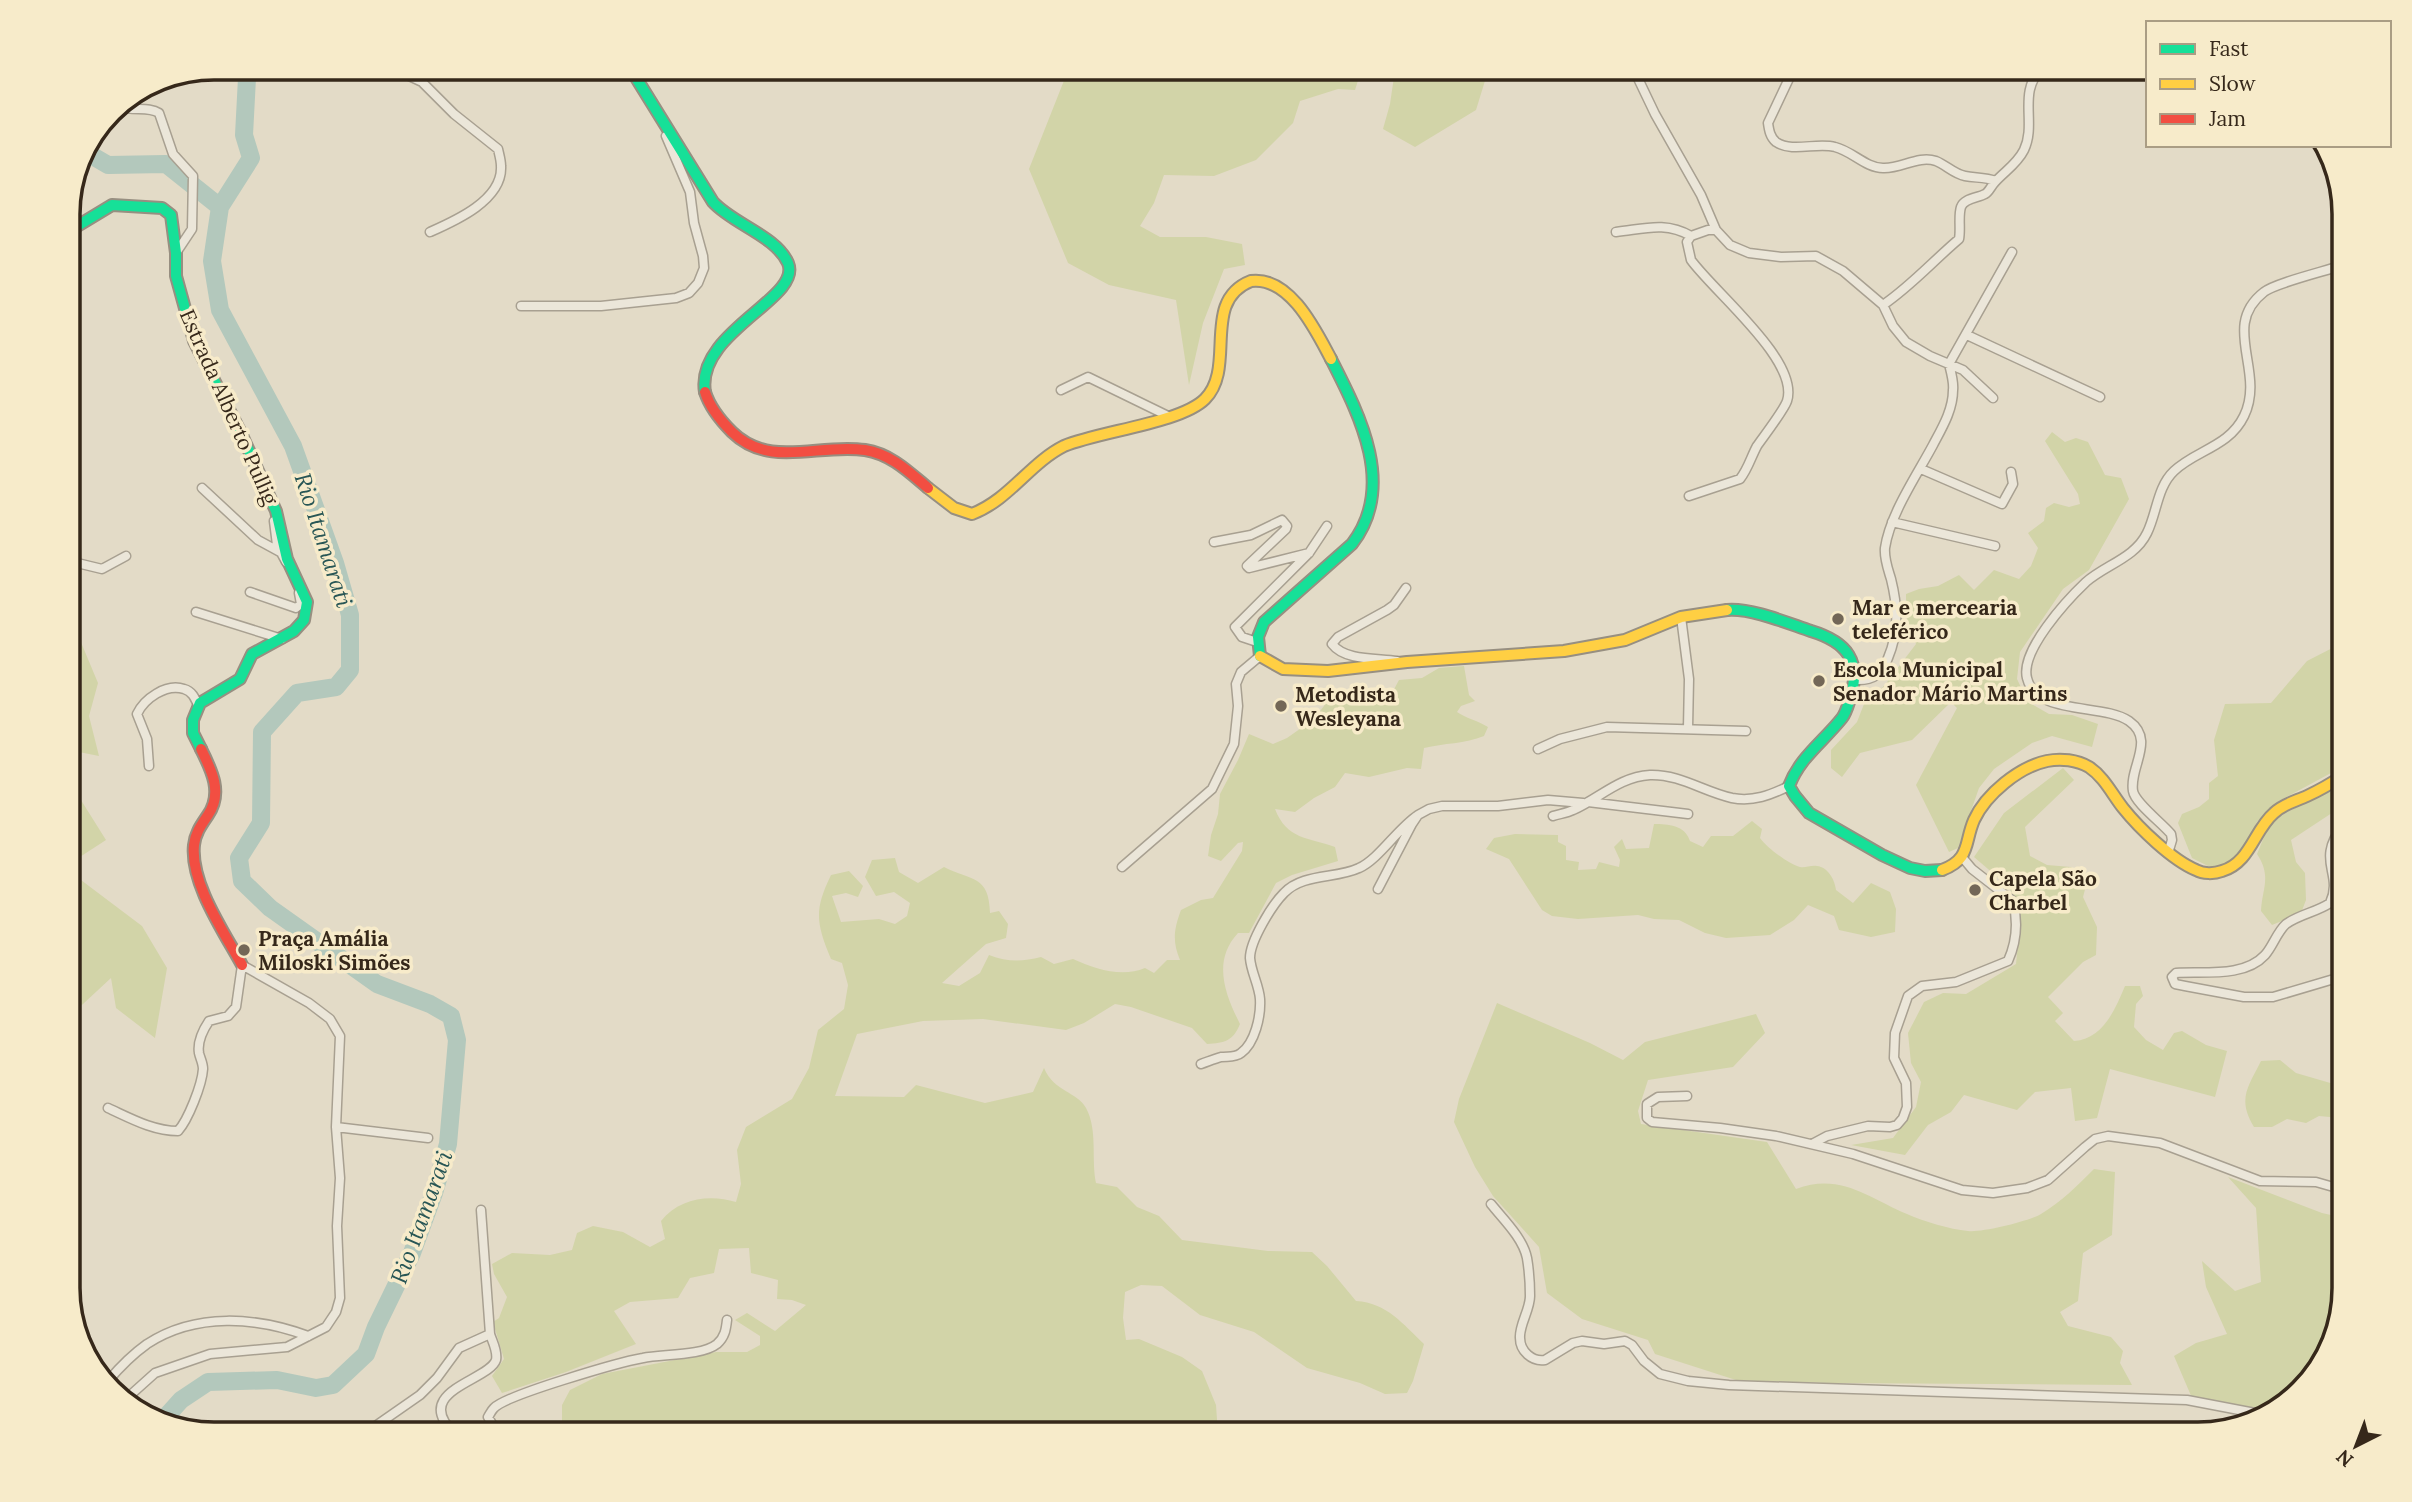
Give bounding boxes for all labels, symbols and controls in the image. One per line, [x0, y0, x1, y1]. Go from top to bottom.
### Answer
legend [2146, 21, 2391, 147]
text: Fast [2209, 35, 2249, 62]
text: Slow [2209, 70, 2256, 97]
text: Jam [2208, 105, 2246, 132]
street label: Estrada Alberto Pullig [174, 305, 284, 509]
water label: Rio Itamarati [289, 469, 360, 611]
place label: Mar e mercearia teleférico [1852, 594, 2017, 645]
marker: Mar e mercearia teleférico [1830, 611, 1846, 627]
place label: Escola Municipal Senador Mário Martins [1833, 656, 2067, 707]
marker: Escola Municipal Senador Mário Martins [1811, 673, 1827, 689]
place label: Metodista Wesleyana [1295, 681, 1401, 732]
marker: Metodista Wesleyana [1273, 698, 1289, 714]
place label: Capela São Charbel [1989, 865, 2097, 916]
marker: Capela São Charbel [1967, 882, 1983, 898]
place label: Praça Amália Miloski Simões [258, 925, 411, 976]
marker: Praça Amália Miloski Simões [236, 942, 252, 958]
water label: Rio Itamarati [384, 1146, 459, 1287]
north arrow [2321, 1411, 2391, 1481]
text: N [2331, 1445, 2358, 1472]

